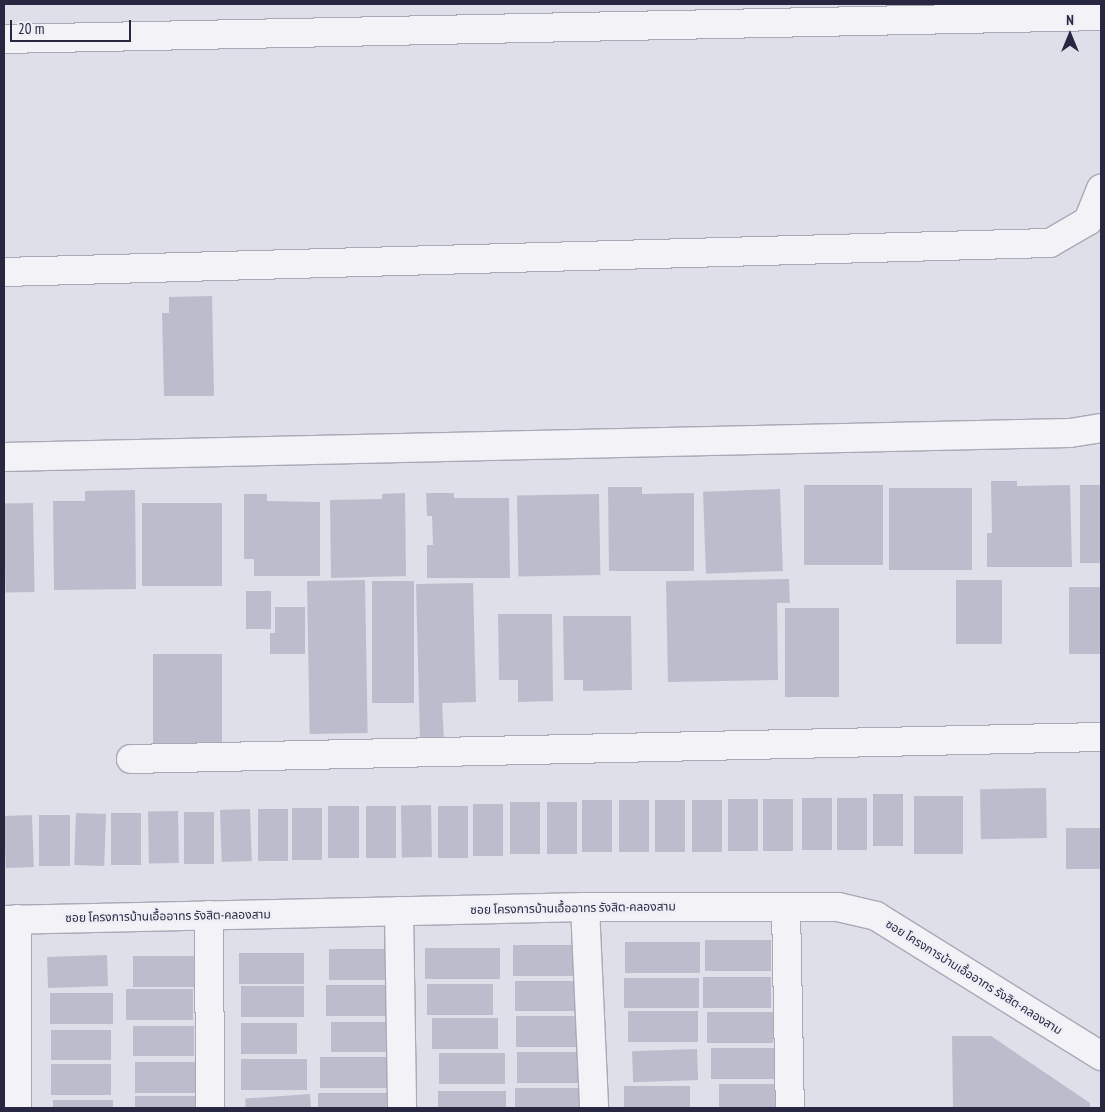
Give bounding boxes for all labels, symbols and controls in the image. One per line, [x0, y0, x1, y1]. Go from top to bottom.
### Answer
scale bar [12, 10, 134, 42]
north arrow [1045, 10, 1095, 60]
text: N [1066, 11, 1074, 29]
text: 20 m [18, 19, 44, 38]
street label: ซอย โครงการบ้านเอื้ออาทร รังสิต-คลองสาม [470, 899, 676, 917]
street label: ซอย โครงการบ้านเอื้ออาทร รังสิต-คลองสาม [65, 907, 271, 925]
street label: ซอย โครงการบ้านเอื้ออาทร รังสิต-คลองสาม [883, 916, 1065, 1038]

